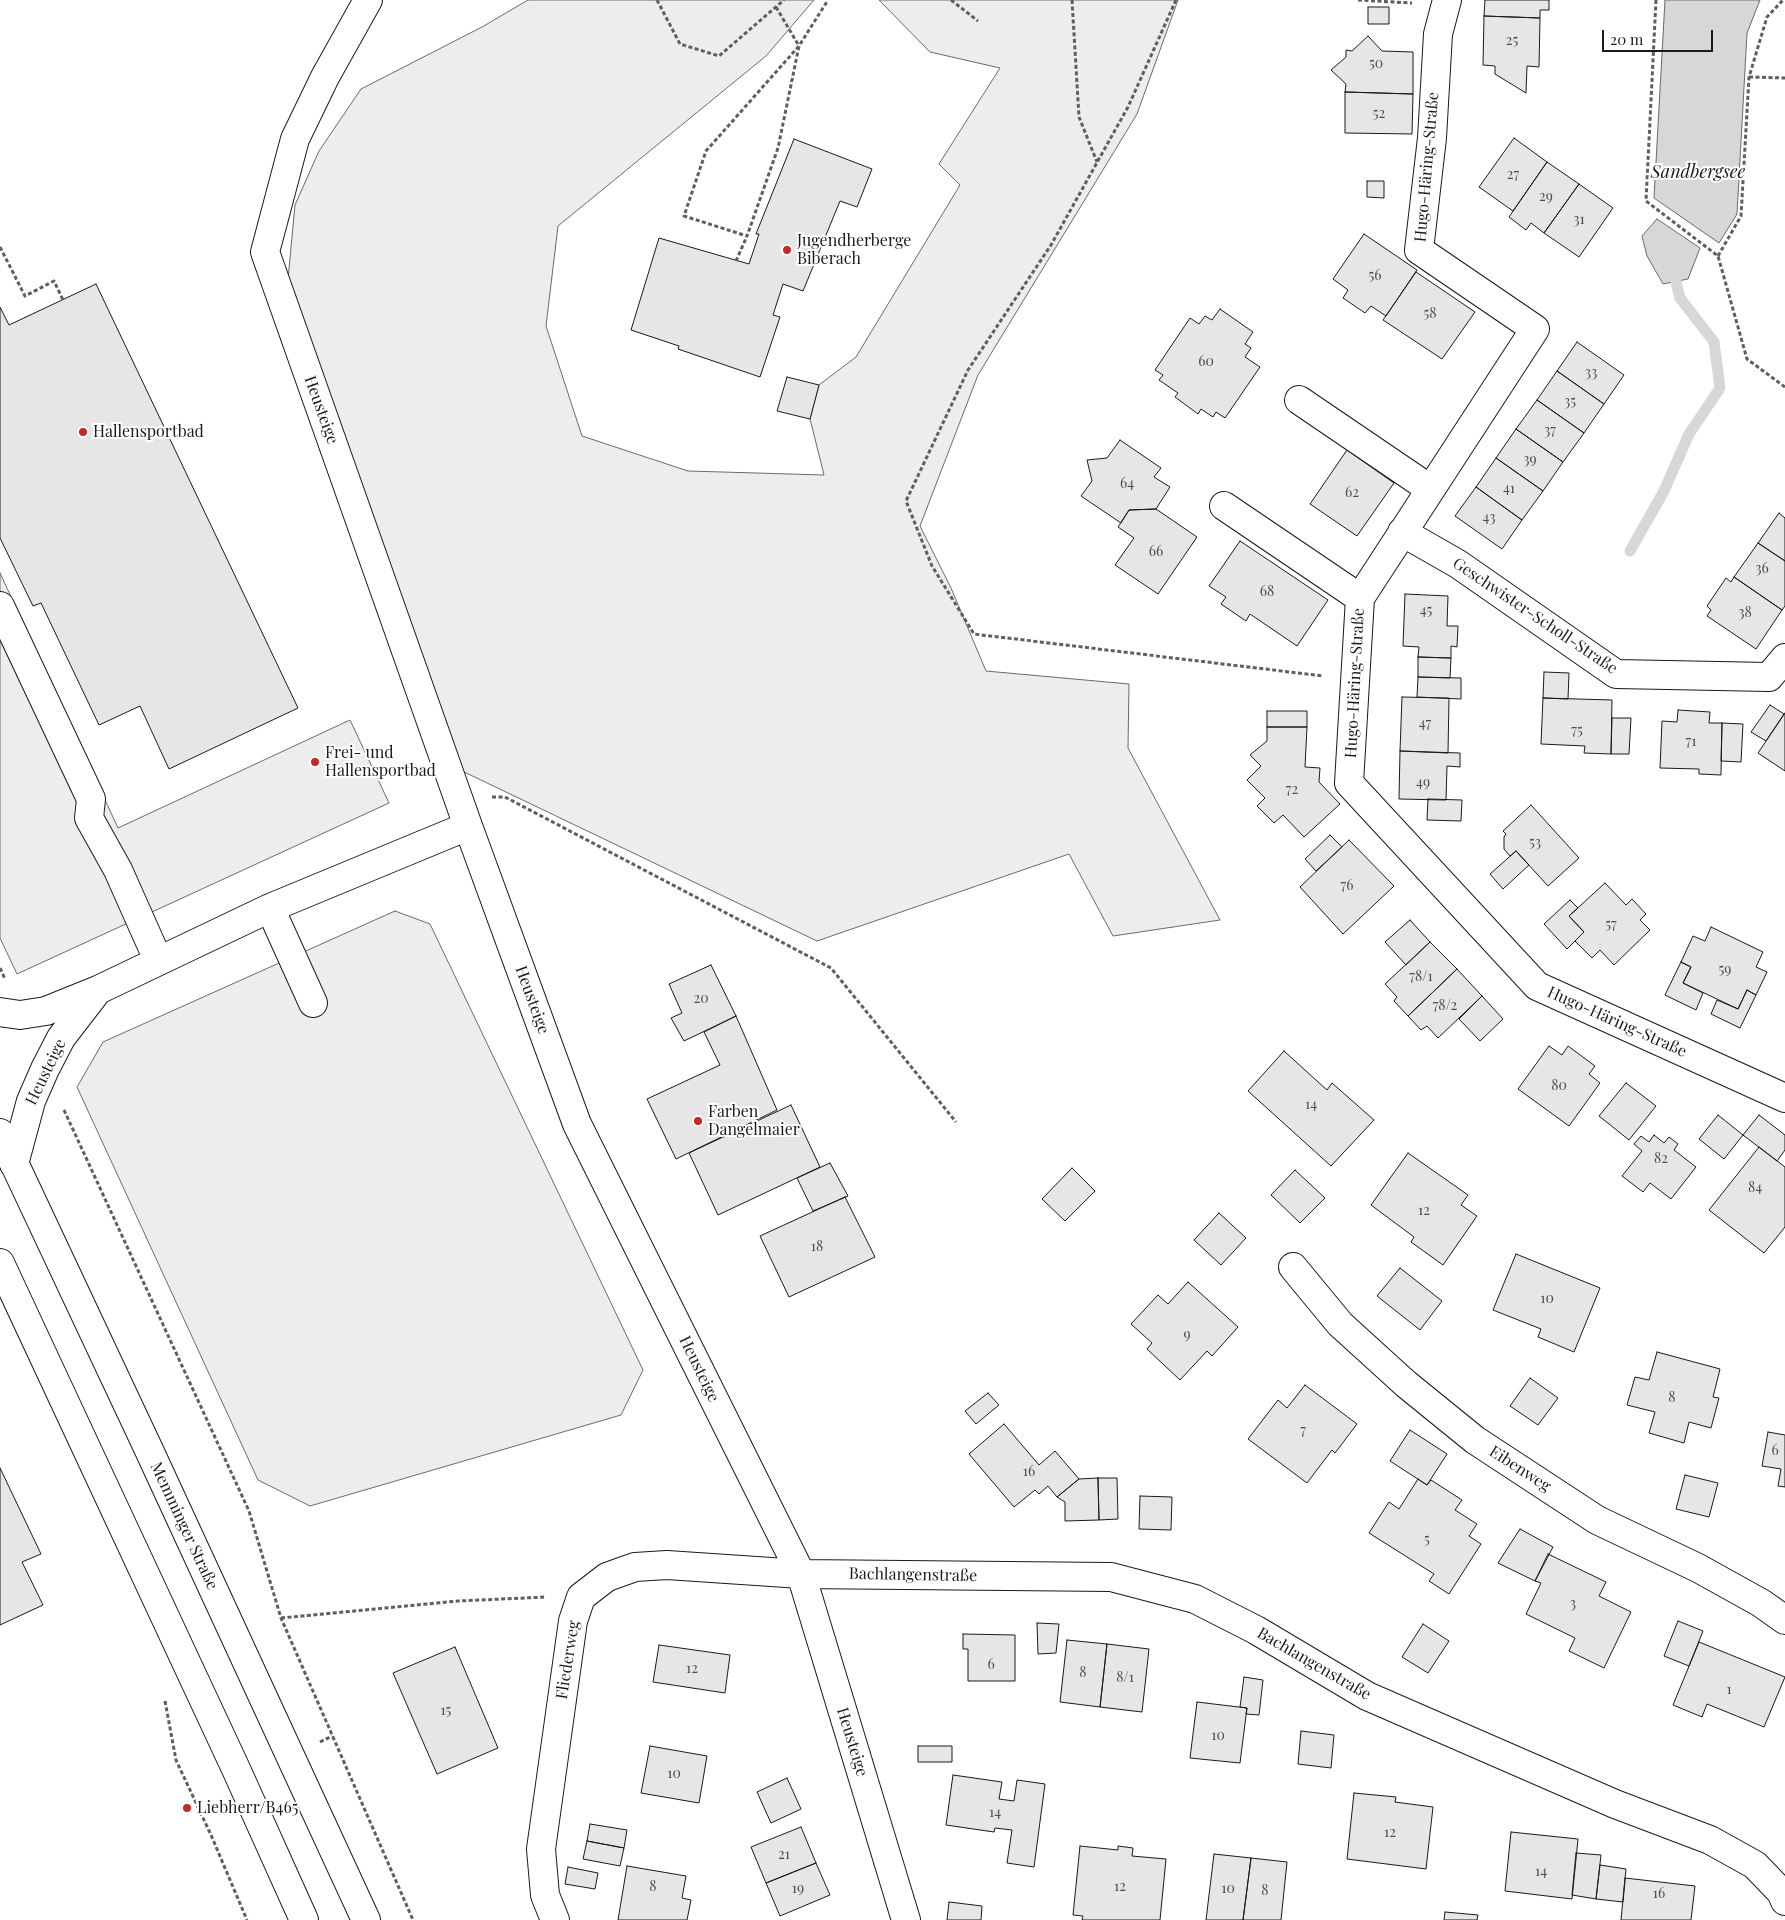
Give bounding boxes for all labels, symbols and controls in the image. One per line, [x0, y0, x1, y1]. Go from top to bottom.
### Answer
scale bar [1605, 20, 1716, 52]
text: 20 m [1610, 29, 1643, 49]
house number: 25 [1506, 33, 1518, 49]
house number: 50 [1369, 56, 1383, 72]
street label: Hugo-Häring-Straße [1411, 91, 1443, 243]
house number: 52 [1373, 106, 1385, 122]
water label: Sandbergsee [1651, 161, 1745, 183]
house number: 27 [1507, 167, 1519, 183]
house number: 29 [1539, 189, 1553, 205]
house number: 31 [1573, 212, 1585, 228]
place label: Jugendherberge Biberach [797, 231, 911, 269]
marker: Jugendherberge Biberach [781, 244, 793, 256]
house number: 56 [1368, 268, 1382, 284]
house number: 58 [1423, 306, 1437, 322]
house number: 60 [1198, 354, 1214, 370]
house number: 33 [1585, 365, 1597, 381]
street label: Heusteige [300, 373, 342, 447]
house number: 35 [1564, 394, 1576, 410]
place label: Hallensportbad [93, 422, 204, 442]
house number: 37 [1544, 423, 1556, 439]
marker: Hallensportbad [77, 426, 89, 438]
house number: 39 [1523, 452, 1537, 468]
house number: 64 [1120, 476, 1134, 492]
house number: 41 [1503, 481, 1515, 497]
house number: 62 [1345, 485, 1359, 501]
house number: 43 [1483, 510, 1495, 526]
house number: 66 [1149, 544, 1163, 560]
street label: Geschwister-Scholl-Straße [1449, 554, 1621, 678]
house number: 36 [1755, 561, 1769, 577]
house number: 68 [1260, 584, 1274, 600]
house number: 45 [1420, 603, 1432, 619]
house number: 38 [1738, 605, 1752, 621]
street label: Hugo-Häring-Straße [1341, 607, 1369, 759]
house number: 47 [1419, 716, 1431, 732]
house number: 75 [1571, 723, 1583, 739]
house number: 71 [1686, 734, 1696, 750]
place label: Frei- und Hallensportbad [325, 743, 436, 781]
marker: Frei- und Hallensportbad [309, 756, 321, 768]
house number: 49 [1416, 775, 1430, 791]
house number: 72 [1286, 782, 1298, 798]
house number: 53 [1529, 835, 1541, 851]
house number: 76 [1341, 878, 1353, 894]
house number: 57 [1605, 917, 1617, 933]
house number: 59 [1719, 962, 1731, 978]
street label: Heusteige [511, 963, 553, 1037]
house number: 78/1 [1409, 969, 1433, 985]
street label: Hugo-Häring-Straße [1544, 983, 1690, 1061]
house number: 20 [693, 991, 709, 1007]
house number: 78/2 [1433, 998, 1457, 1014]
street label: Heusteige [22, 1036, 70, 1108]
house number: 80 [1551, 1078, 1567, 1094]
house number: 14 [1305, 1097, 1317, 1113]
place label: Farben Dangelmaier [708, 1102, 800, 1140]
marker: Farben Dangelmaier [692, 1115, 704, 1127]
house number: 82 [1654, 1151, 1668, 1167]
house number: 84 [1748, 1180, 1762, 1196]
house number: 12 [1418, 1203, 1430, 1219]
house number: 18 [811, 1239, 823, 1255]
house number: 10 [1540, 1291, 1554, 1307]
house number: 9 [1183, 1327, 1191, 1343]
street label: Heusteige [675, 1333, 723, 1405]
house number: 8 [1668, 1390, 1676, 1406]
house number: 7 [1300, 1423, 1306, 1439]
street label: Eibenweg [1486, 1442, 1554, 1496]
house number: 6 [1771, 1443, 1779, 1459]
street label: Memminger Straße [146, 1459, 222, 1593]
house number: 16 [1023, 1464, 1035, 1480]
house number: 5 [1424, 1532, 1430, 1548]
street label: Bachlangenstraße [849, 1564, 977, 1586]
house number: 3 [1570, 1596, 1576, 1612]
street label: Fliederweg [552, 1619, 584, 1701]
street label: Bachlangenstraße [1254, 1624, 1374, 1704]
house number: 6 [987, 1657, 995, 1673]
house number: 12 [686, 1661, 698, 1677]
house number: 8 [1079, 1665, 1087, 1681]
house number: 8/1 [1116, 1670, 1134, 1686]
house number: 1 [1726, 1682, 1732, 1698]
house number: 15 [441, 1703, 451, 1719]
street label: Heusteige [832, 1705, 872, 1779]
house number: 10 [1211, 1728, 1225, 1744]
house number: 10 [667, 1766, 681, 1782]
place label: Liebherr/B465 [197, 1798, 298, 1818]
marker: Liebherr/B465 [181, 1802, 193, 1814]
house number: 14 [989, 1805, 1001, 1821]
house number: 12 [1384, 1825, 1396, 1841]
house number: 21 [778, 1847, 790, 1863]
house number: 14 [1535, 1864, 1547, 1880]
house number: 8 [649, 1879, 657, 1895]
house number: 12 [1114, 1879, 1126, 1895]
house number: 19 [792, 1881, 804, 1897]
house number: 10 [1221, 1881, 1235, 1897]
house number: 8 [1261, 1883, 1269, 1899]
house number: 16 [1653, 1886, 1665, 1902]

